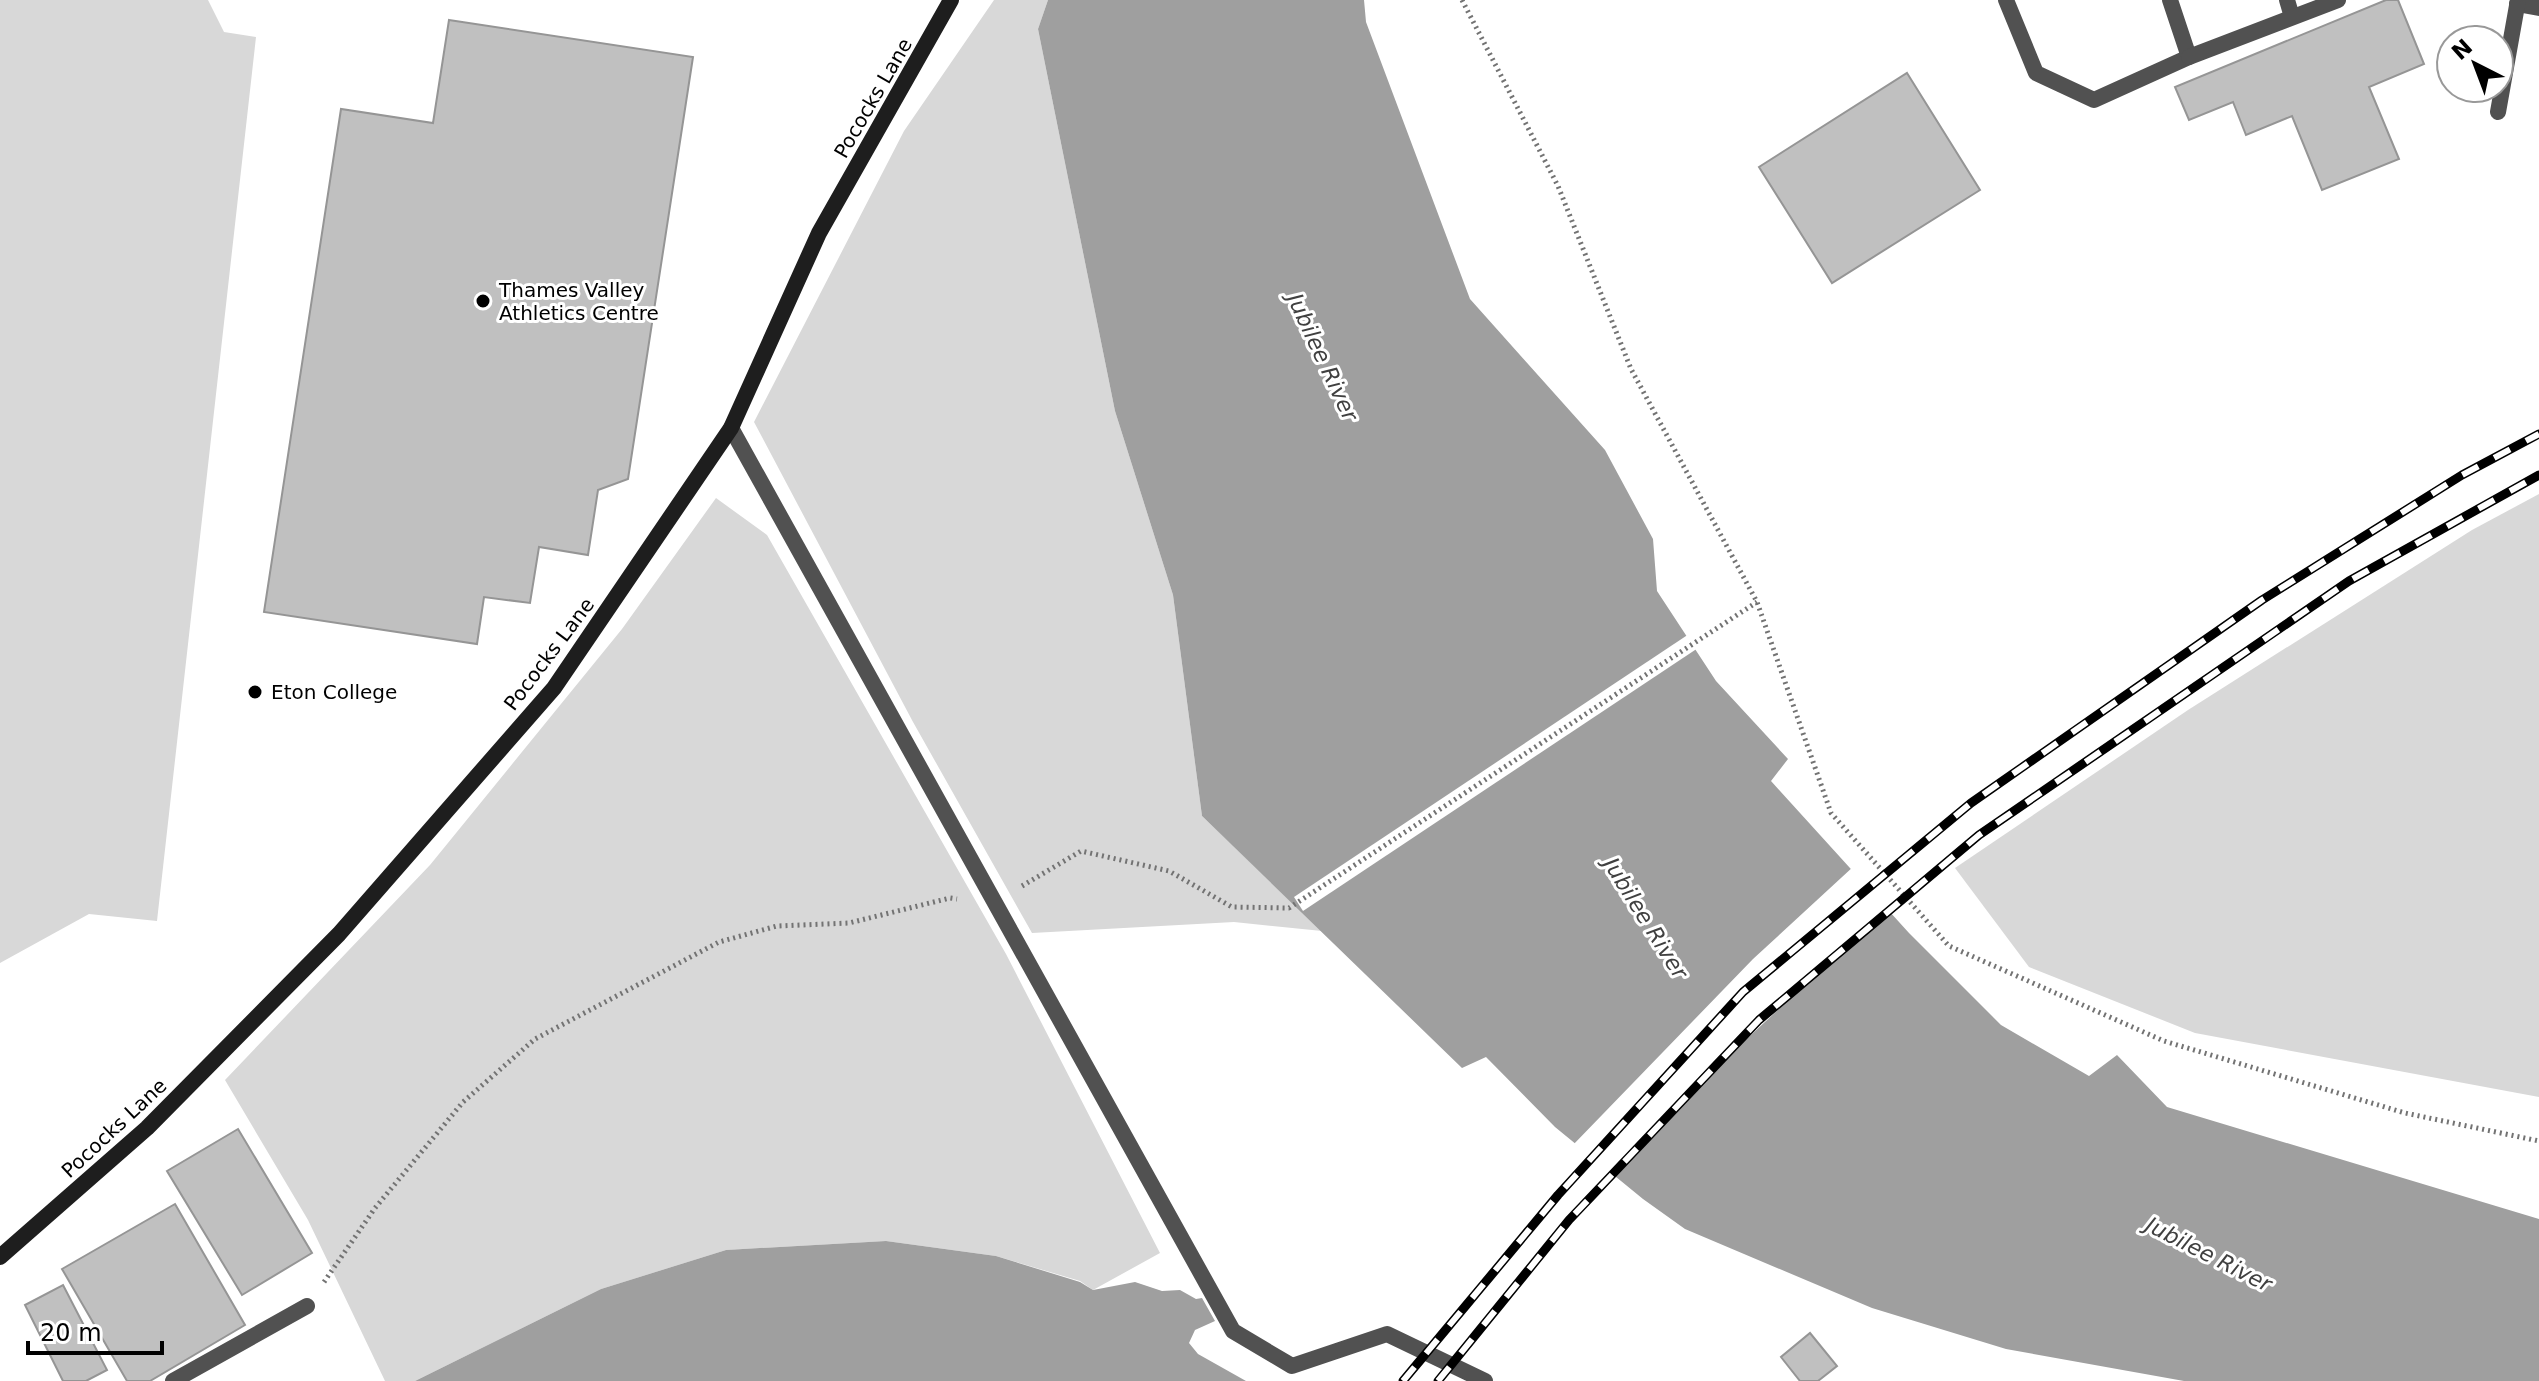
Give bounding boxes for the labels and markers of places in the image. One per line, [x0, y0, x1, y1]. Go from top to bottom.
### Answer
place label: Thames Valley Athletics Centre [498, 278, 659, 325]
marker: Thames Valley Athletics Centre [474, 292, 492, 310]
place label: Eton College [271, 680, 397, 704]
marker: Eton College [246, 683, 264, 701]

